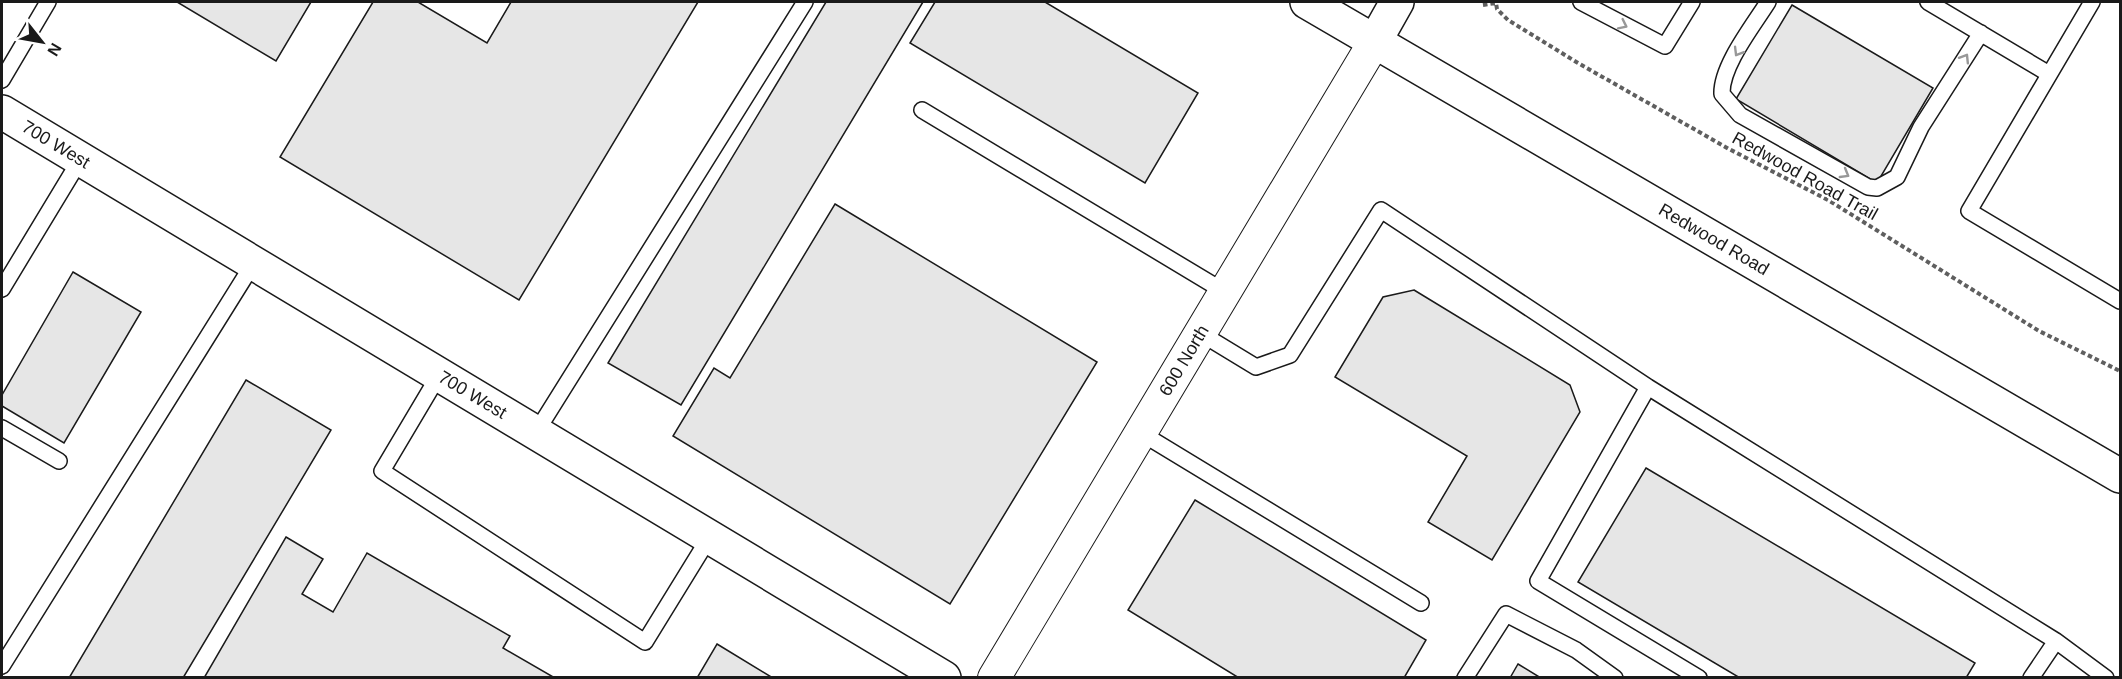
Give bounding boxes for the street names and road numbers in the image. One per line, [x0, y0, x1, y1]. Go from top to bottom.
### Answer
street label: 700 West [18, 116, 94, 173]
street label: Redwood Road Trail [1729, 128, 1881, 224]
street label: Redwood Road [1655, 199, 1773, 279]
street label: 600 North [1155, 321, 1213, 400]
street label: 700 West [435, 367, 510, 423]

